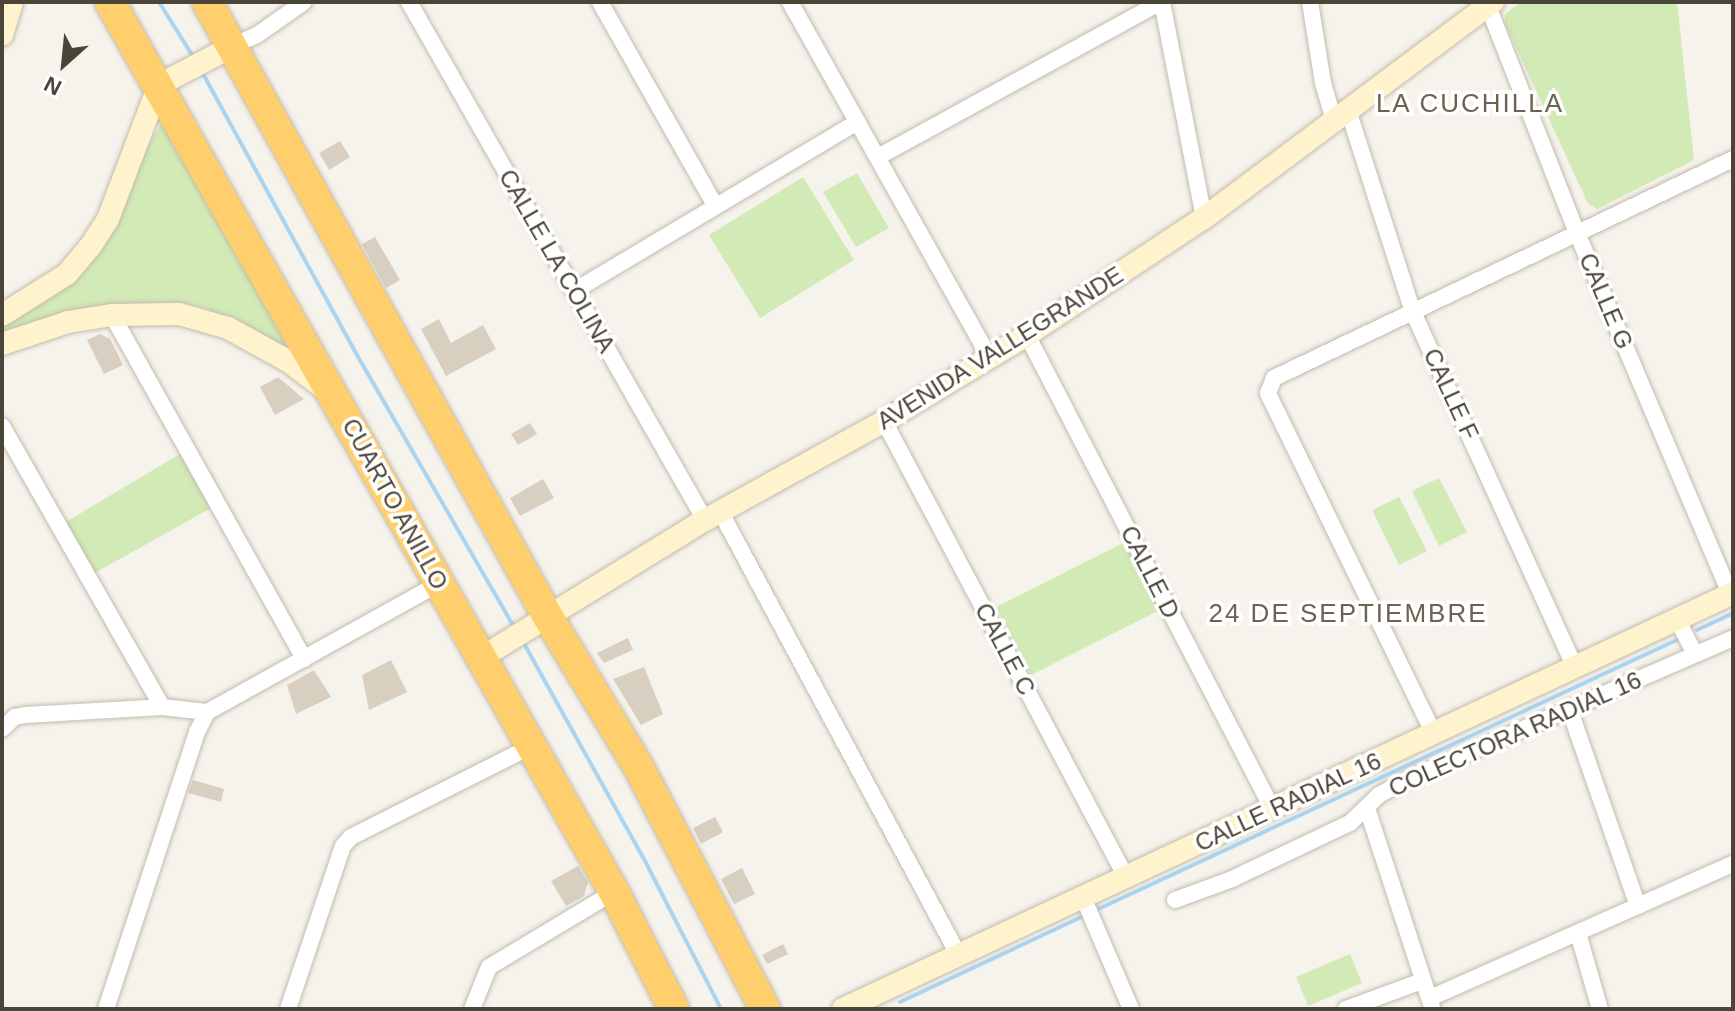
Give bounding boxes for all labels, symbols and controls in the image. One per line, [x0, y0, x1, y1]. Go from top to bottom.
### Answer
north arrow [24, 24, 104, 104]
text: N [40, 71, 66, 101]
district label: LA CUCHILLA [1375, 88, 1565, 120]
street label: CALLE LA COLINA [493, 164, 621, 358]
street label: CALLE G [1573, 249, 1639, 353]
street label: AVENIDA VALLEGRANDE [871, 260, 1129, 436]
street label: CALLE F [1417, 344, 1485, 444]
street label: CUARTO ANILLO [336, 413, 454, 595]
street label: CALLE D [1114, 521, 1186, 623]
street label: CALLE C [969, 598, 1041, 700]
district label: 24 DE SEPTIEMBRE [1208, 598, 1488, 630]
street label: COLECTORA RADIAL 16 [1383, 665, 1647, 803]
street label: CALLE RADIAL 16 [1190, 746, 1386, 858]

